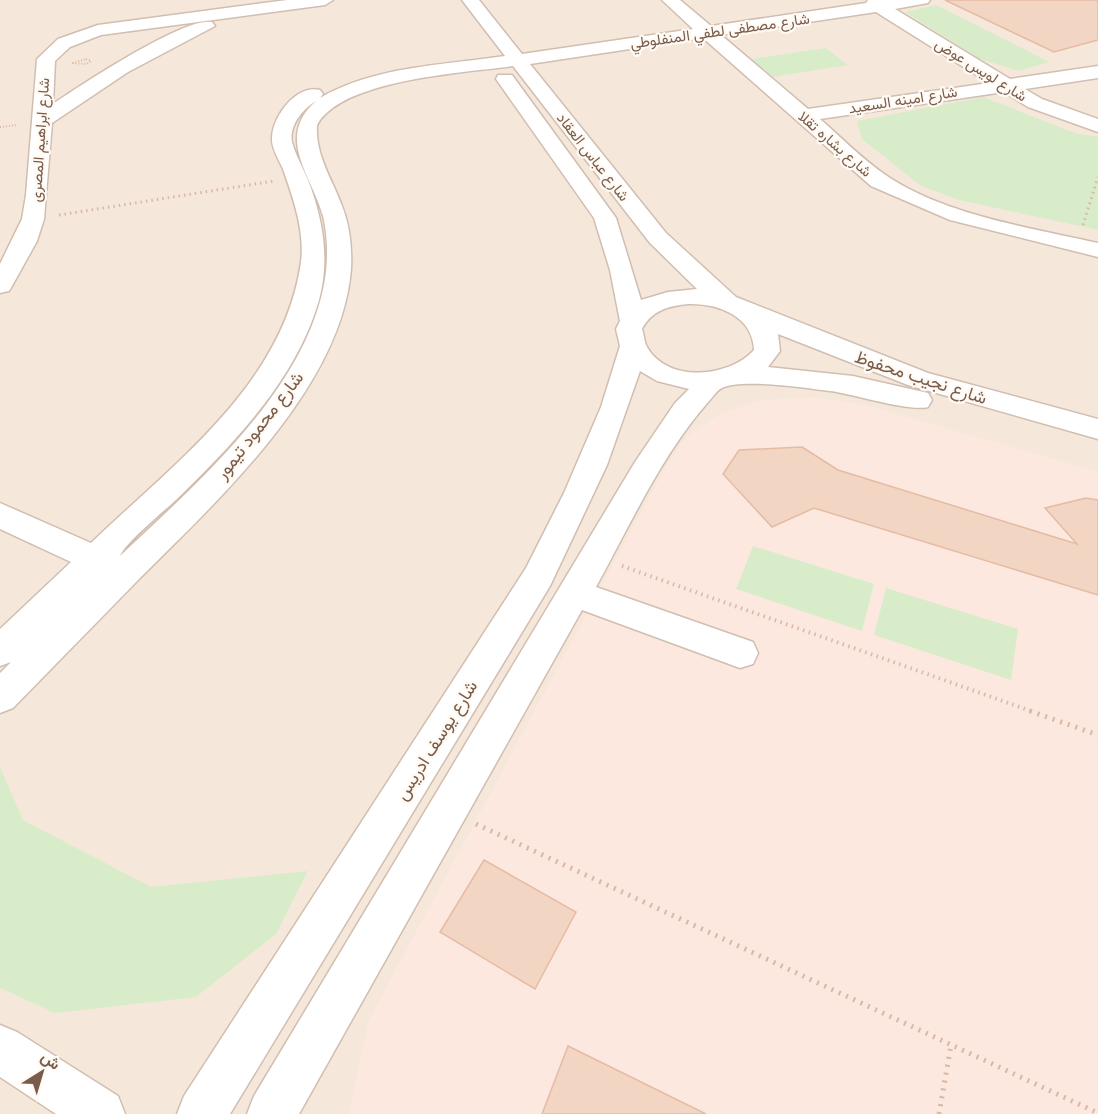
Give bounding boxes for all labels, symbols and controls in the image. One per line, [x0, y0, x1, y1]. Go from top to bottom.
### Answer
street label: شارع مصطفى لطفي المنفلوطي [629, 9, 812, 56]
street label: شارع لويس عوض [931, 35, 1030, 107]
street label: شارع ابراهيم المصرى [27, 77, 55, 203]
street label: شارع امينه السعيد [847, 82, 959, 119]
street label: شارع بشاره تقلا [793, 107, 875, 182]
street label: شارع عباس العقاد [551, 109, 633, 206]
street label: شارع نجيب محفوظ [852, 346, 990, 410]
street label: شارع محمود تيمور [210, 367, 309, 485]
street label: شارع يوسف ادريس [391, 676, 483, 805]
north arrow [12, 1042, 72, 1102]
text: ش [37, 1047, 64, 1074]

